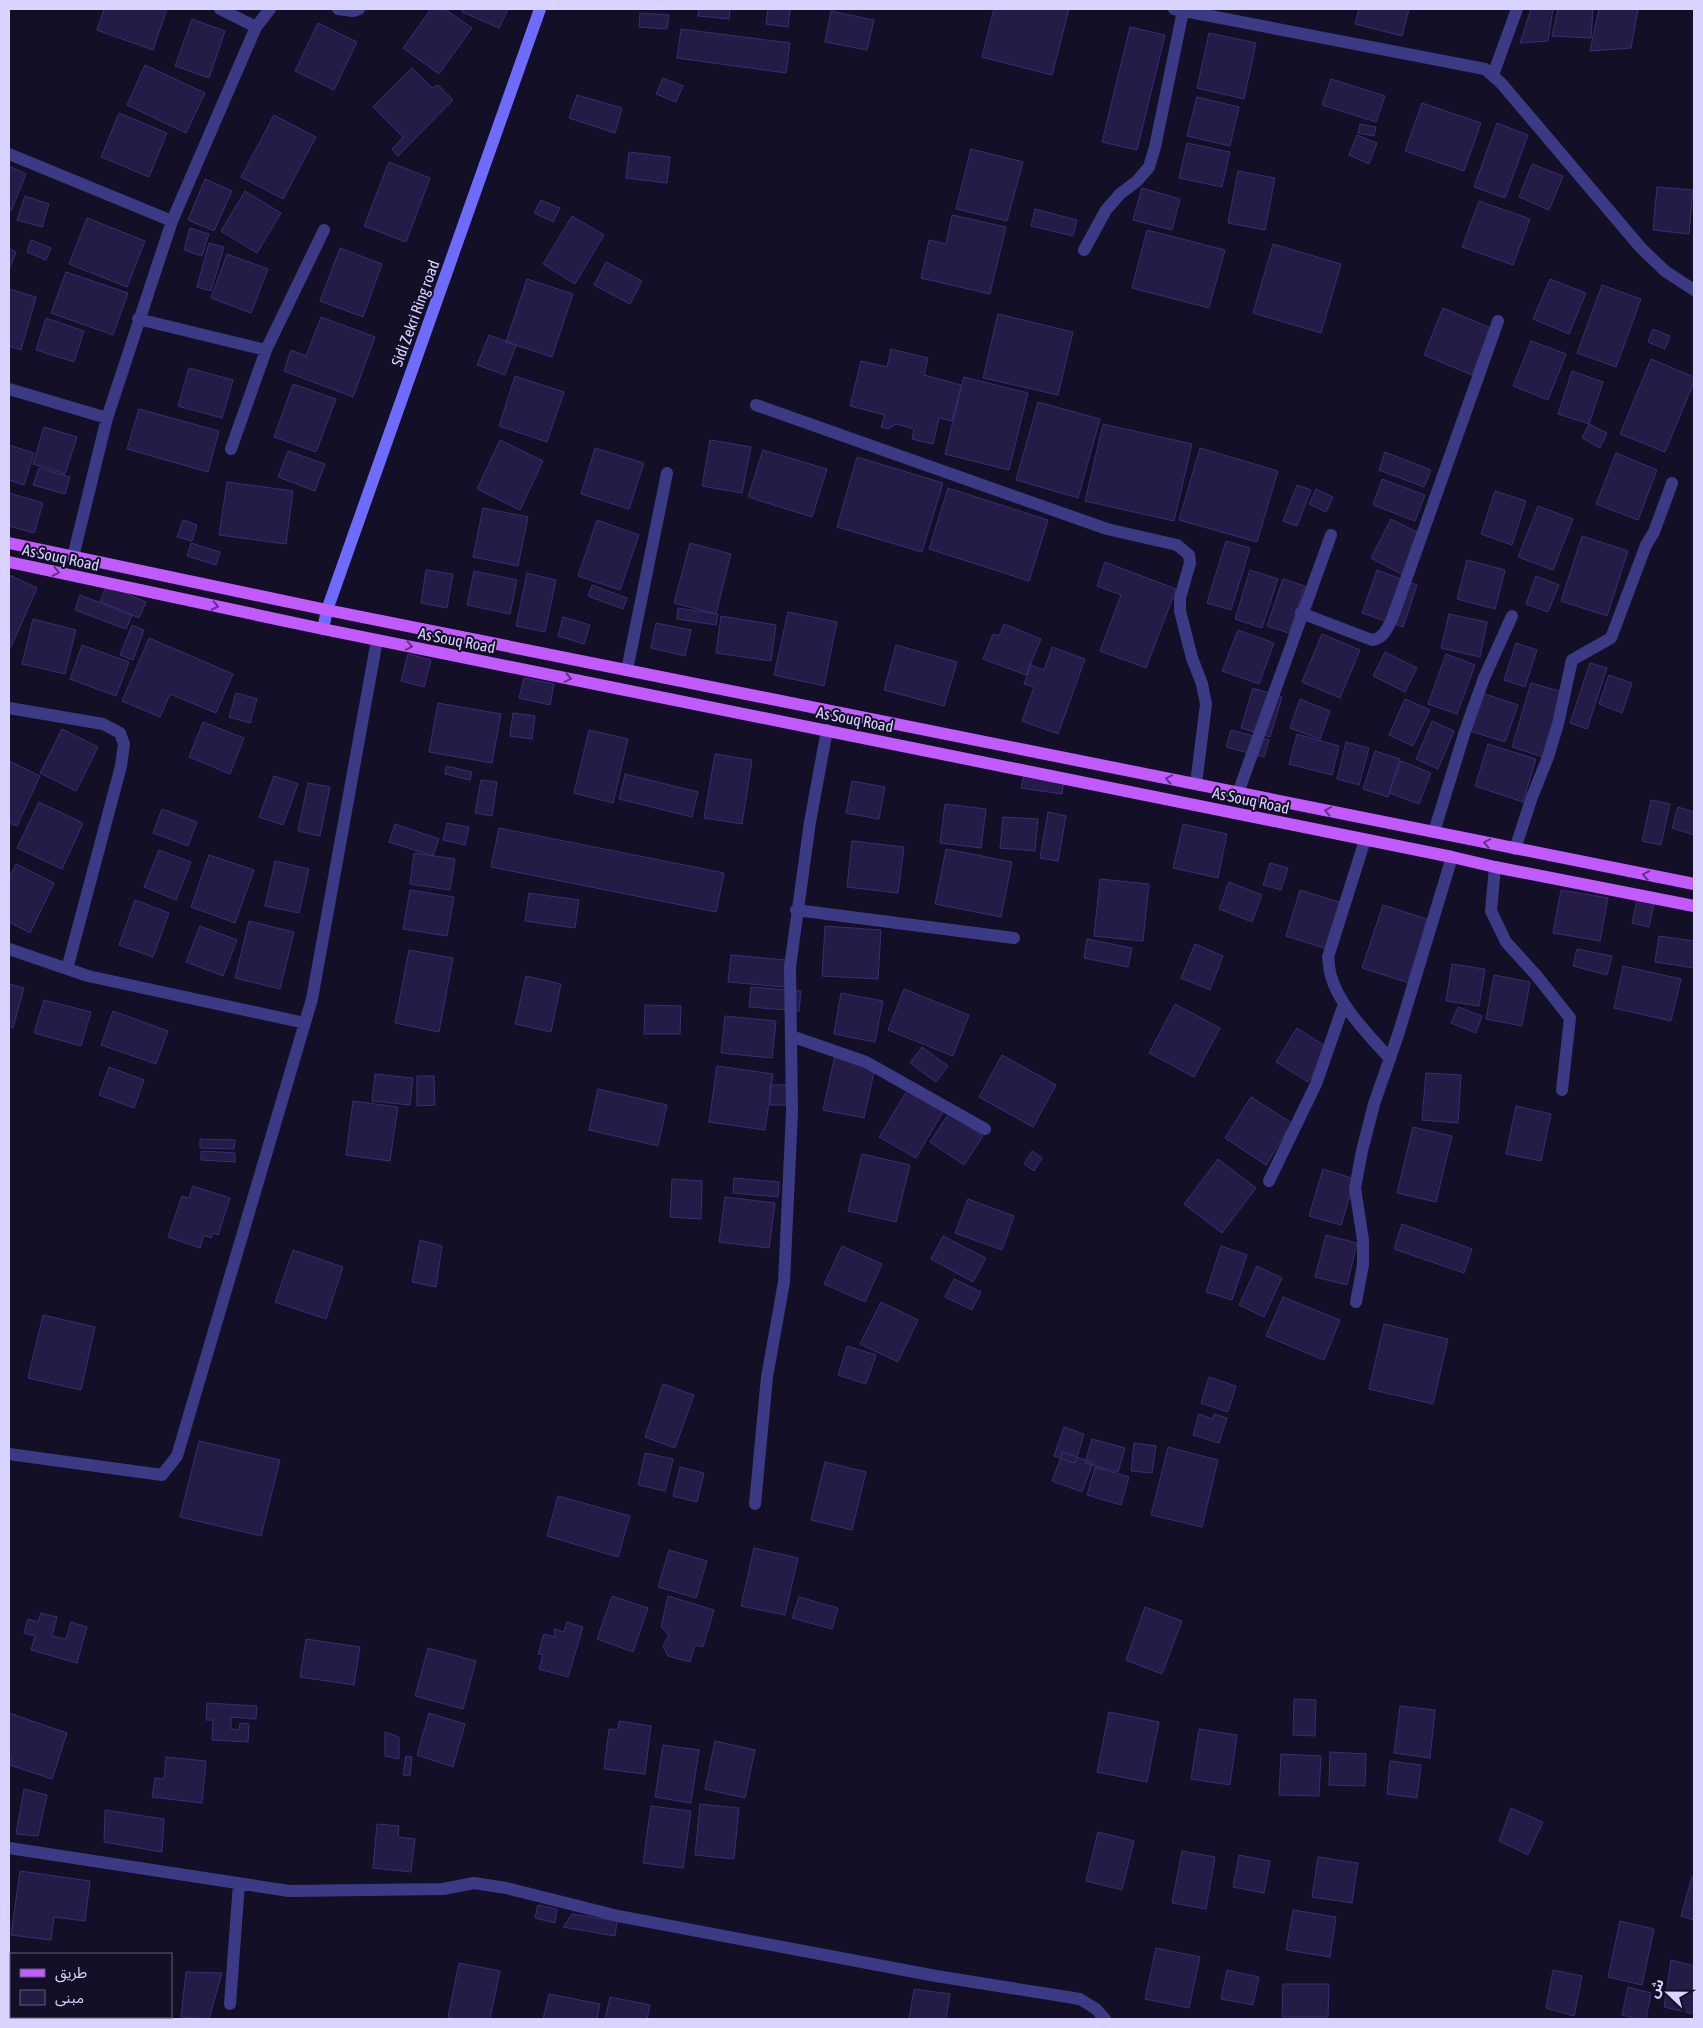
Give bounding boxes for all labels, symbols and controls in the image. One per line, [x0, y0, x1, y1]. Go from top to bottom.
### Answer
street label: Sidi Zekri Ring road [387, 257, 444, 369]
street label: As Souq Road [21, 540, 101, 575]
one-way arrow [52, 566, 61, 577]
one-way arrow [211, 600, 220, 611]
street label: As Souq Road [417, 624, 497, 657]
one-way arrow [404, 641, 413, 651]
one-way arrow [564, 673, 572, 683]
street label: As Souq Road [815, 703, 895, 736]
one-way arrow [1164, 774, 1173, 785]
street label: As Souq Road [1211, 783, 1291, 818]
one-way arrow [1323, 806, 1332, 817]
one-way arrow [1483, 838, 1492, 849]
one-way arrow [1642, 870, 1651, 881]
legend [10, 1953, 172, 2018]
text: طريق [55, 1964, 87, 1983]
north arrow [1643, 1968, 1693, 2018]
text: ش [1645, 1976, 1667, 2000]
text: مبنى [55, 1989, 84, 2007]

